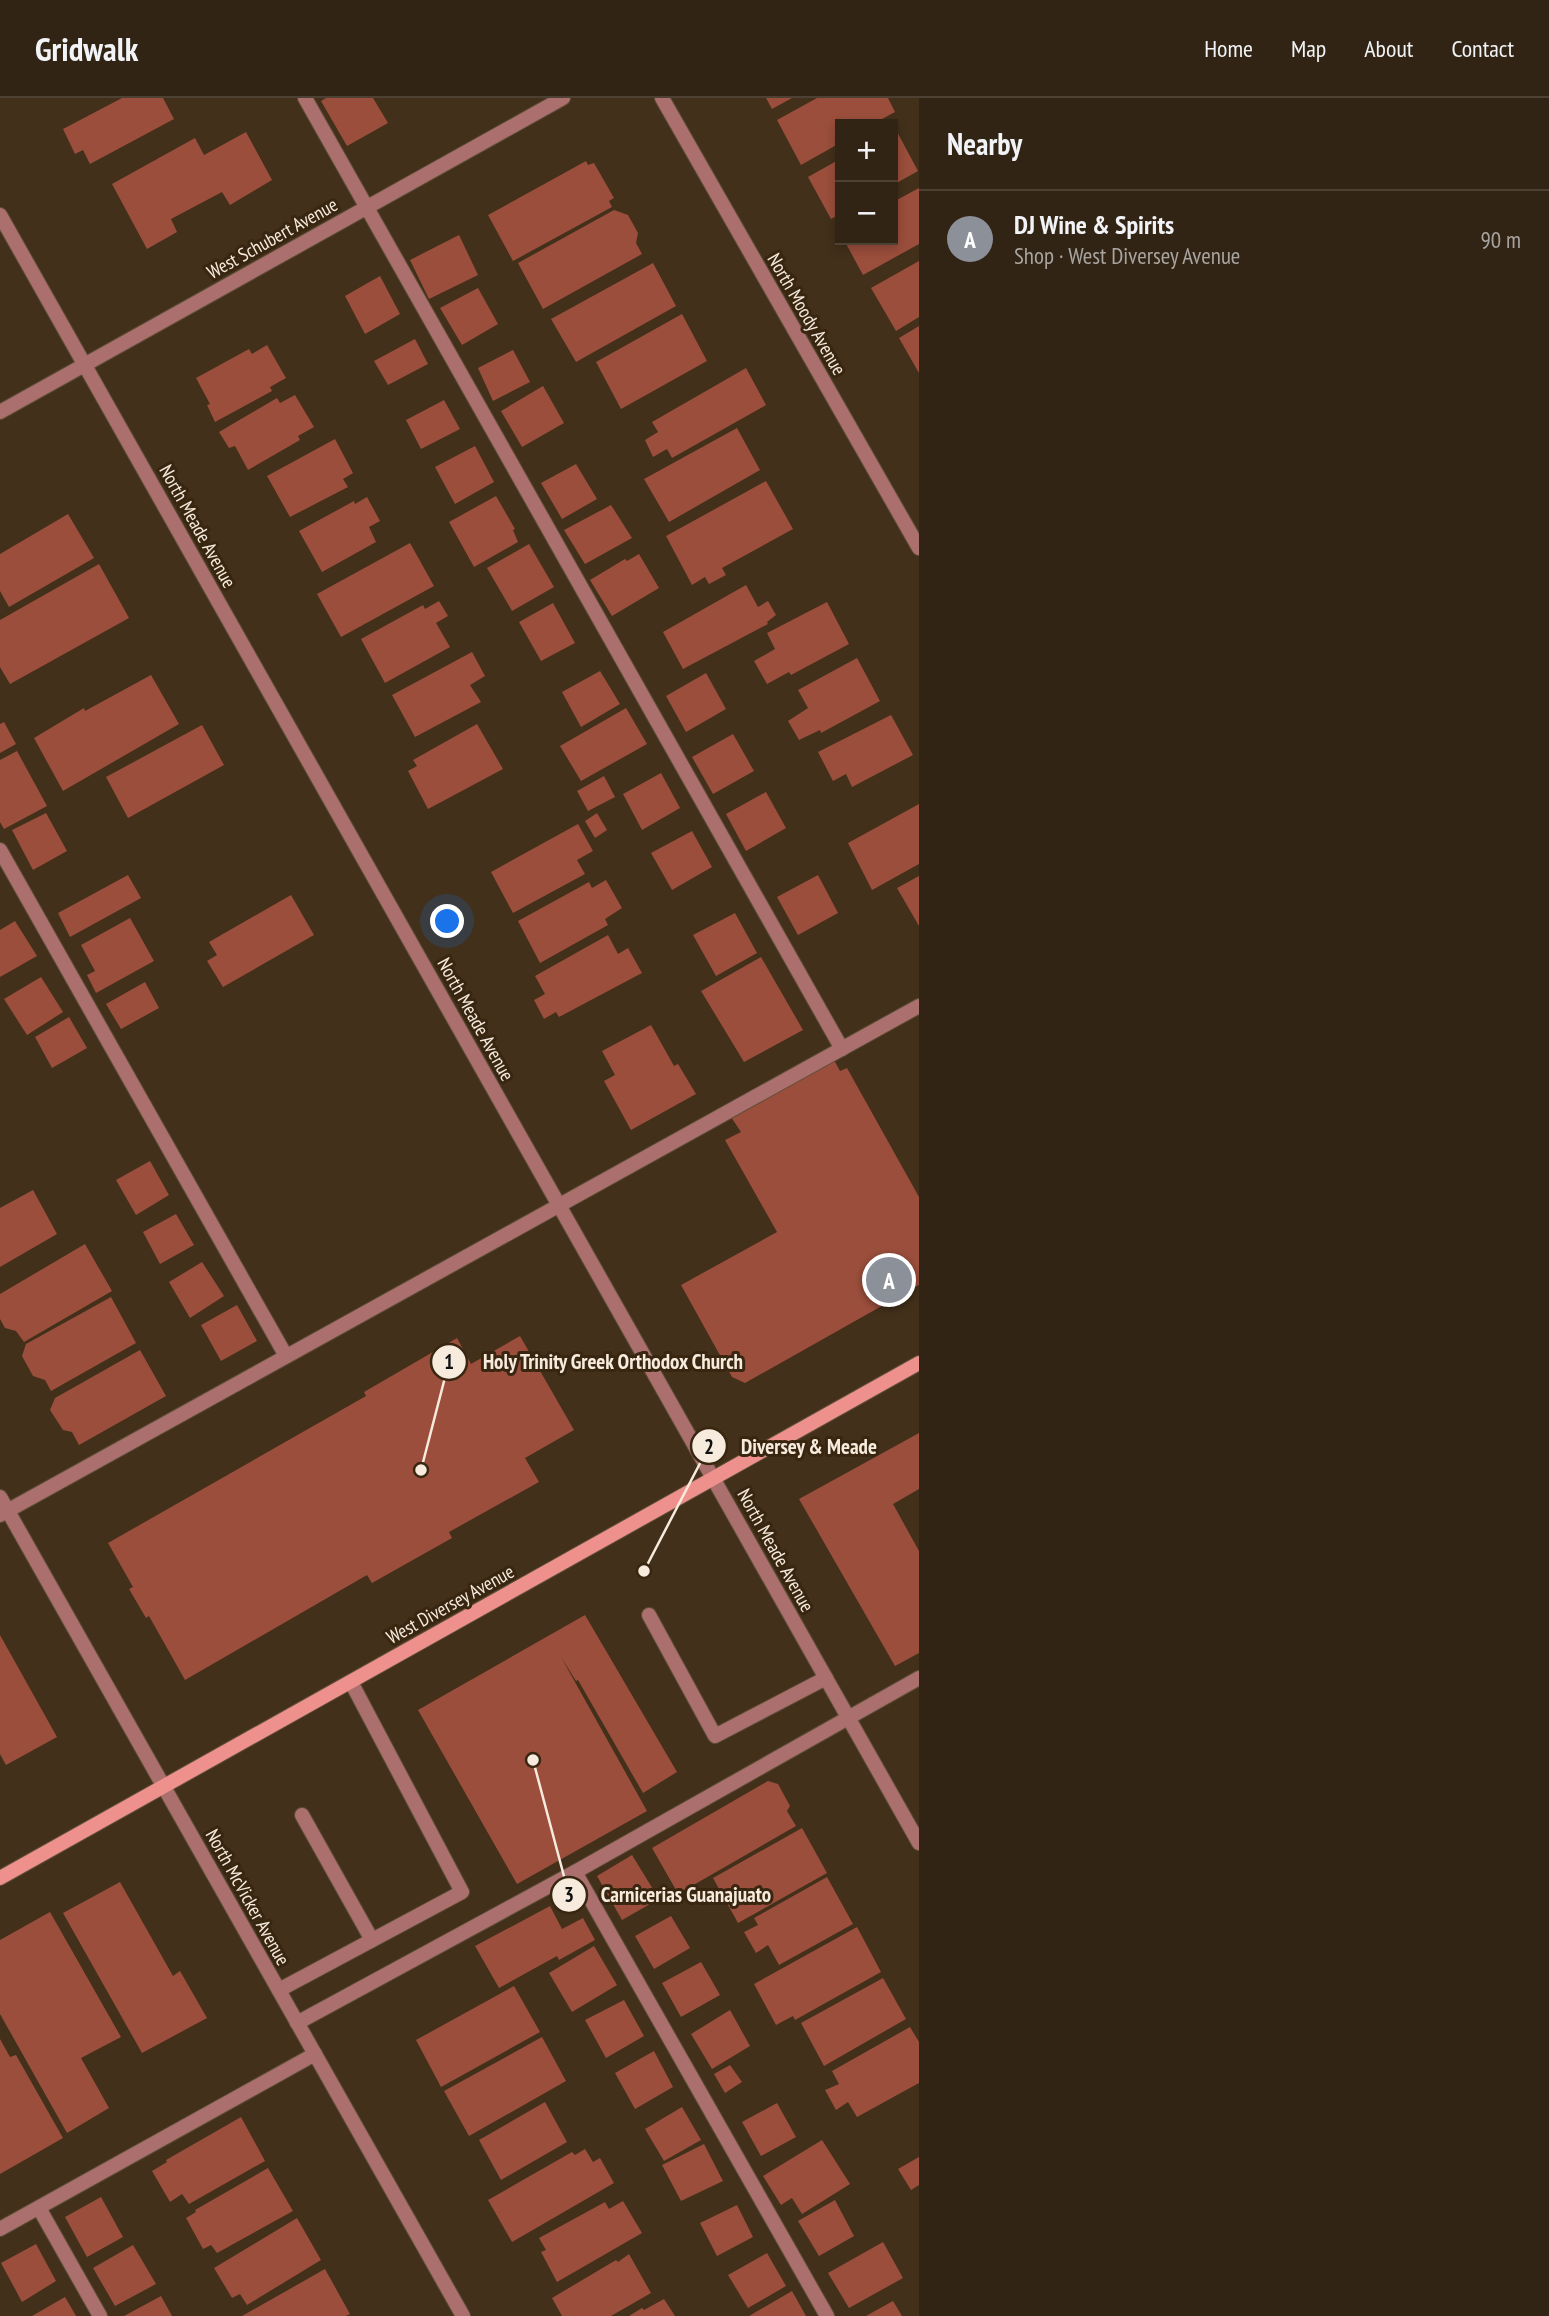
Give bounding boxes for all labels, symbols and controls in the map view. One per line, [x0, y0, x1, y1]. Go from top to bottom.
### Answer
text: Gridwalk [35, 27, 138, 70]
text: Home [1204, 33, 1253, 64]
text: Map [1291, 33, 1326, 64]
text: About [1364, 33, 1413, 64]
text: Contact [1451, 33, 1514, 64]
map controls [835, 119, 898, 245]
button: + [835, 119, 898, 182]
text: Nearby [947, 124, 1022, 163]
button: − [835, 182, 898, 245]
street label: West Schubert Avenue [202, 192, 342, 284]
text: DJ Wine & Spirits [1014, 208, 1174, 241]
text: A [964, 225, 976, 254]
text: 90 m [1480, 225, 1521, 254]
text: Shop · West Diversey Avenue [1014, 241, 1240, 270]
street label: North Moody Avenue [762, 249, 852, 379]
street label: North Meade Avenue [154, 460, 242, 592]
your location [430, 904, 464, 938]
street label: North Meade Avenue [432, 953, 520, 1085]
pin: A [866, 1254, 912, 1306]
callout: Holy Trinity Greek Orthodox Church [432, 1341, 759, 1383]
text: 1 [444, 1348, 454, 1375]
text: Holy Trinity Greek Orthodox Church [483, 1348, 743, 1375]
callout: Diversey & Meade [692, 1425, 891, 1467]
text: 2 [704, 1433, 714, 1460]
text: Diversey & Meade [741, 1433, 877, 1460]
street label: North Meade Avenue [732, 1484, 820, 1616]
street label: West Diversey Avenue [382, 1559, 518, 1649]
street label: North McVicker Avenue [201, 1825, 295, 1969]
callout: Carnicerias Guanajuato [551, 1874, 785, 1916]
text: 3 [564, 1881, 574, 1908]
text: Carnicerias Guanajuato [601, 1881, 771, 1908]

